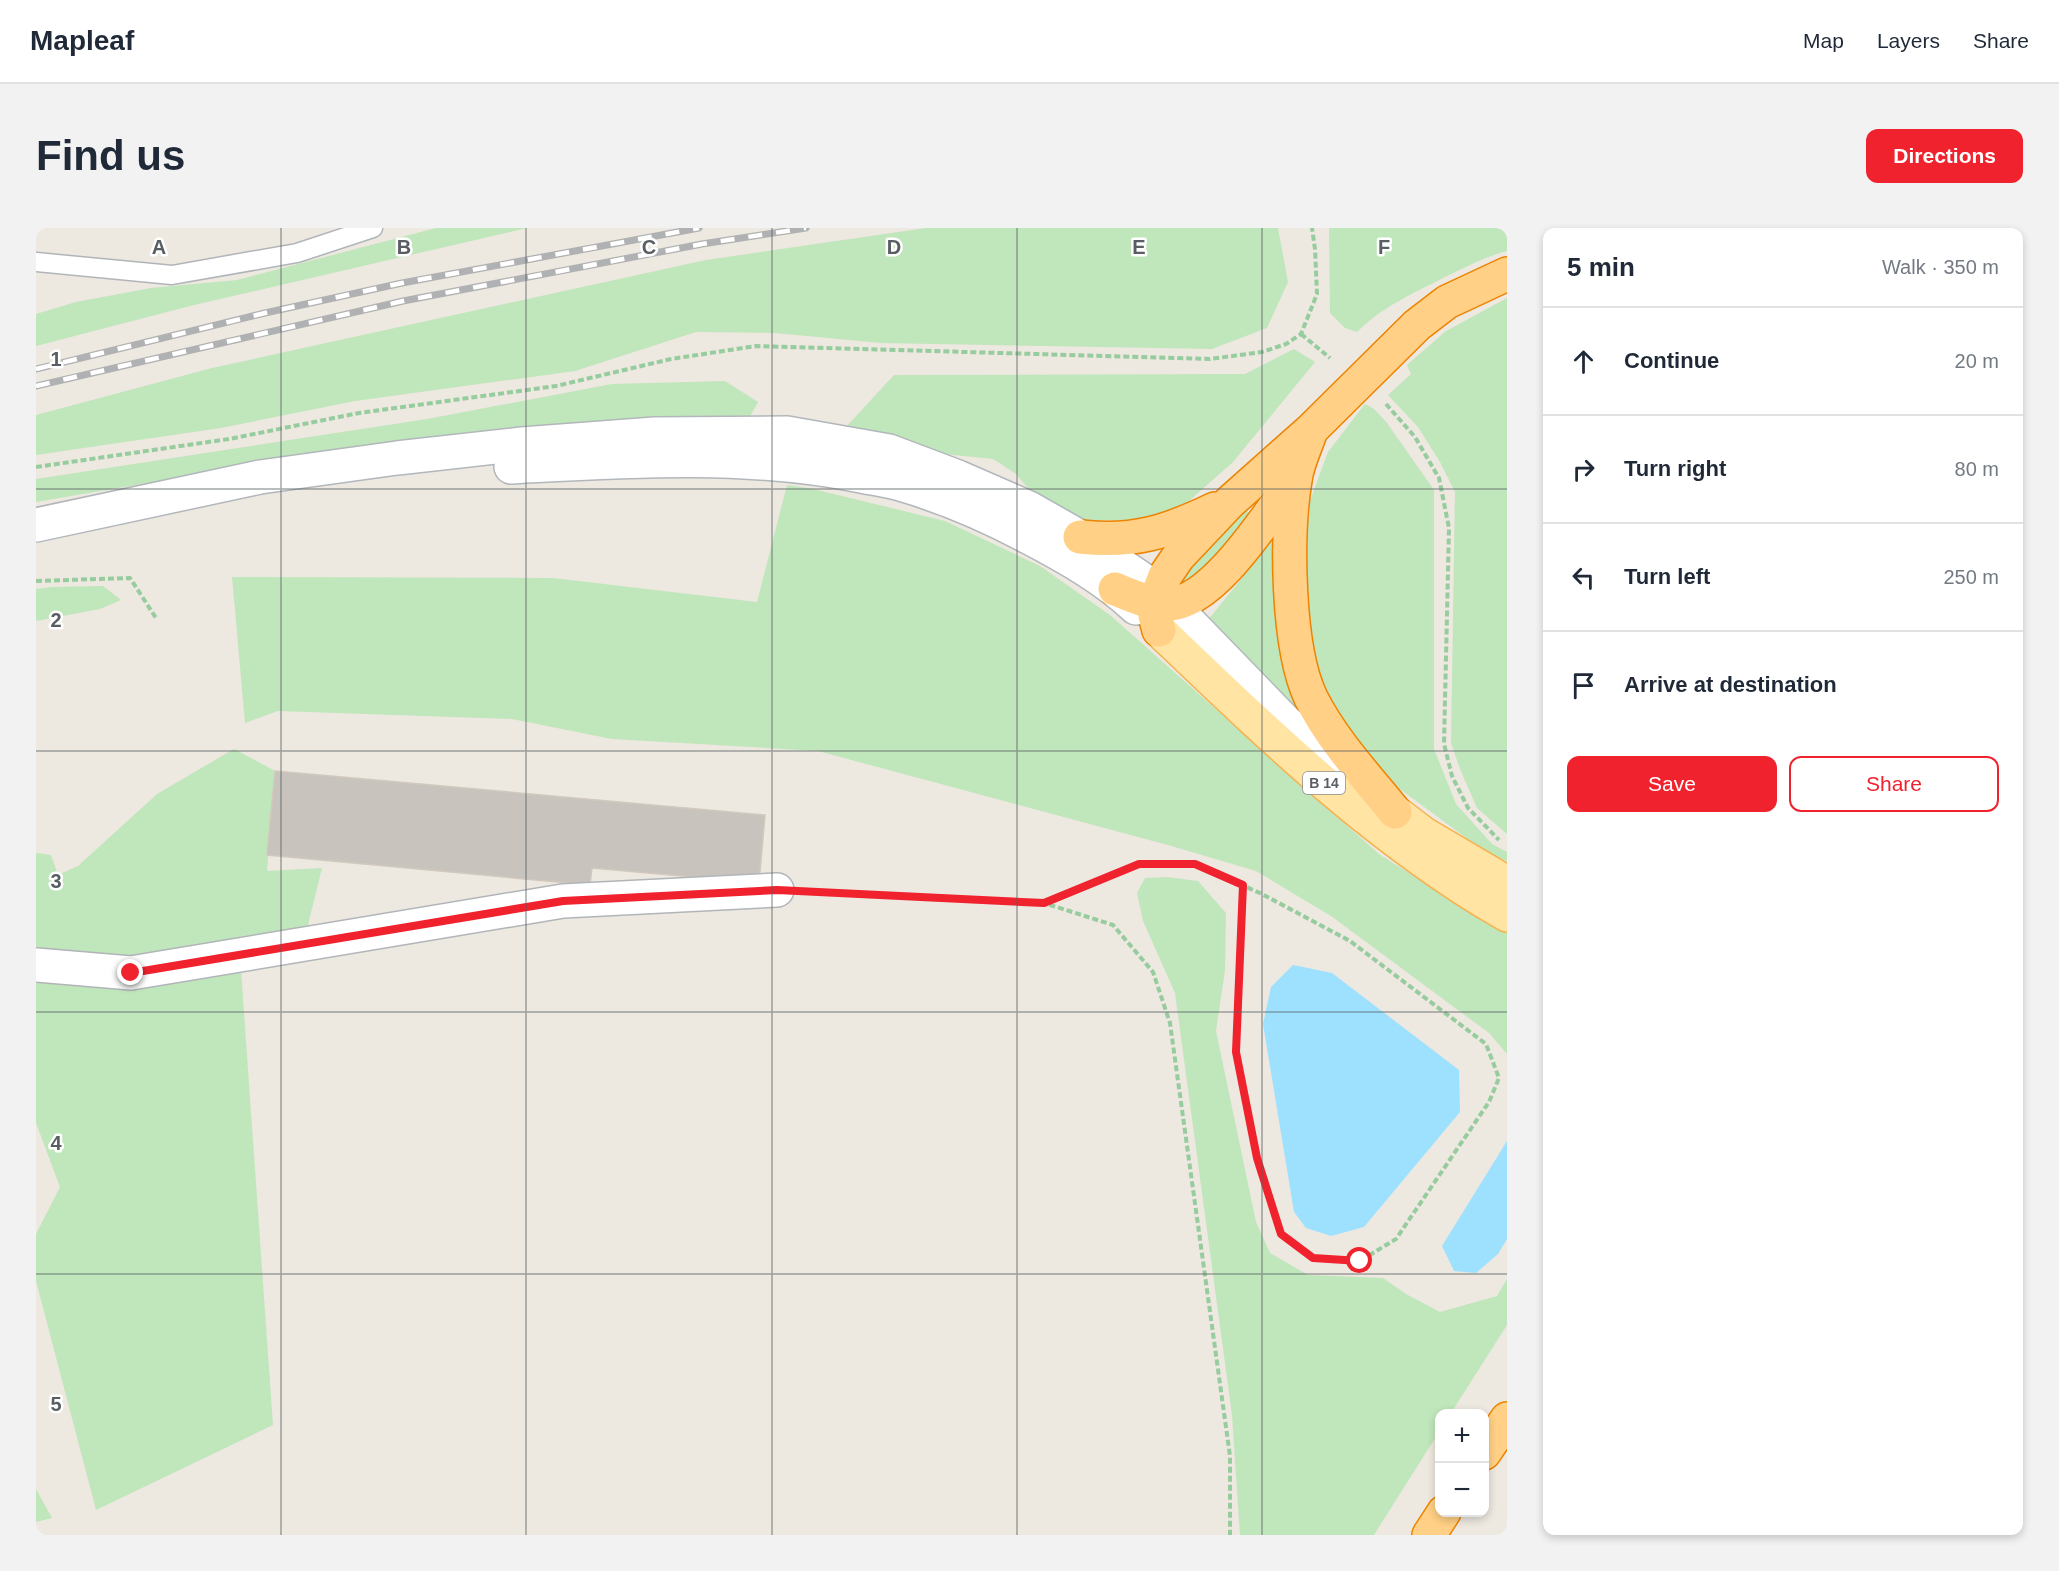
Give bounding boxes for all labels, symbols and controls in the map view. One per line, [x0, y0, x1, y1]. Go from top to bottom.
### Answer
text: Mapleaf [30, 25, 134, 56]
text: Map [1803, 29, 1844, 52]
text: Layers [1877, 29, 1940, 52]
text: Share [1973, 29, 2029, 52]
button: Directions [1866, 129, 2023, 183]
text: Find us [36, 132, 185, 179]
text: A [152, 236, 166, 258]
text: B [397, 236, 411, 258]
text: C [642, 236, 656, 258]
text: D [887, 236, 901, 258]
text: E [1132, 236, 1146, 258]
text: F [1378, 236, 1390, 258]
text: 5 min [1567, 252, 1635, 282]
text: Walk · 350 m [1882, 256, 1999, 278]
icon: ahead [1567, 345, 1600, 378]
text: 1 [50, 348, 62, 370]
text: Continue [1624, 348, 1719, 373]
text: 20 m [1955, 350, 1999, 372]
icon: right [1567, 453, 1600, 486]
text: Turn right [1624, 456, 1726, 481]
text: 80 m [1955, 458, 1999, 480]
icon: left [1567, 561, 1600, 594]
text: Turn left [1624, 564, 1710, 589]
text: 250 m [1943, 566, 1999, 588]
text: 2 [50, 609, 62, 631]
icon: arrive [1567, 669, 1600, 702]
text: Arrive at destination [1624, 672, 1837, 697]
button: Save [1567, 756, 1777, 812]
button: Share [1789, 756, 1999, 812]
road number: B 14 [1303, 772, 1345, 794]
text: 3 [50, 870, 62, 892]
route end [117, 959, 143, 985]
text: 4 [50, 1132, 62, 1154]
route start [1346, 1247, 1372, 1273]
text: 5 [50, 1393, 62, 1415]
map controls [1435, 1409, 1489, 1517]
button: + [1435, 1409, 1489, 1463]
button: − [1435, 1463, 1489, 1517]

